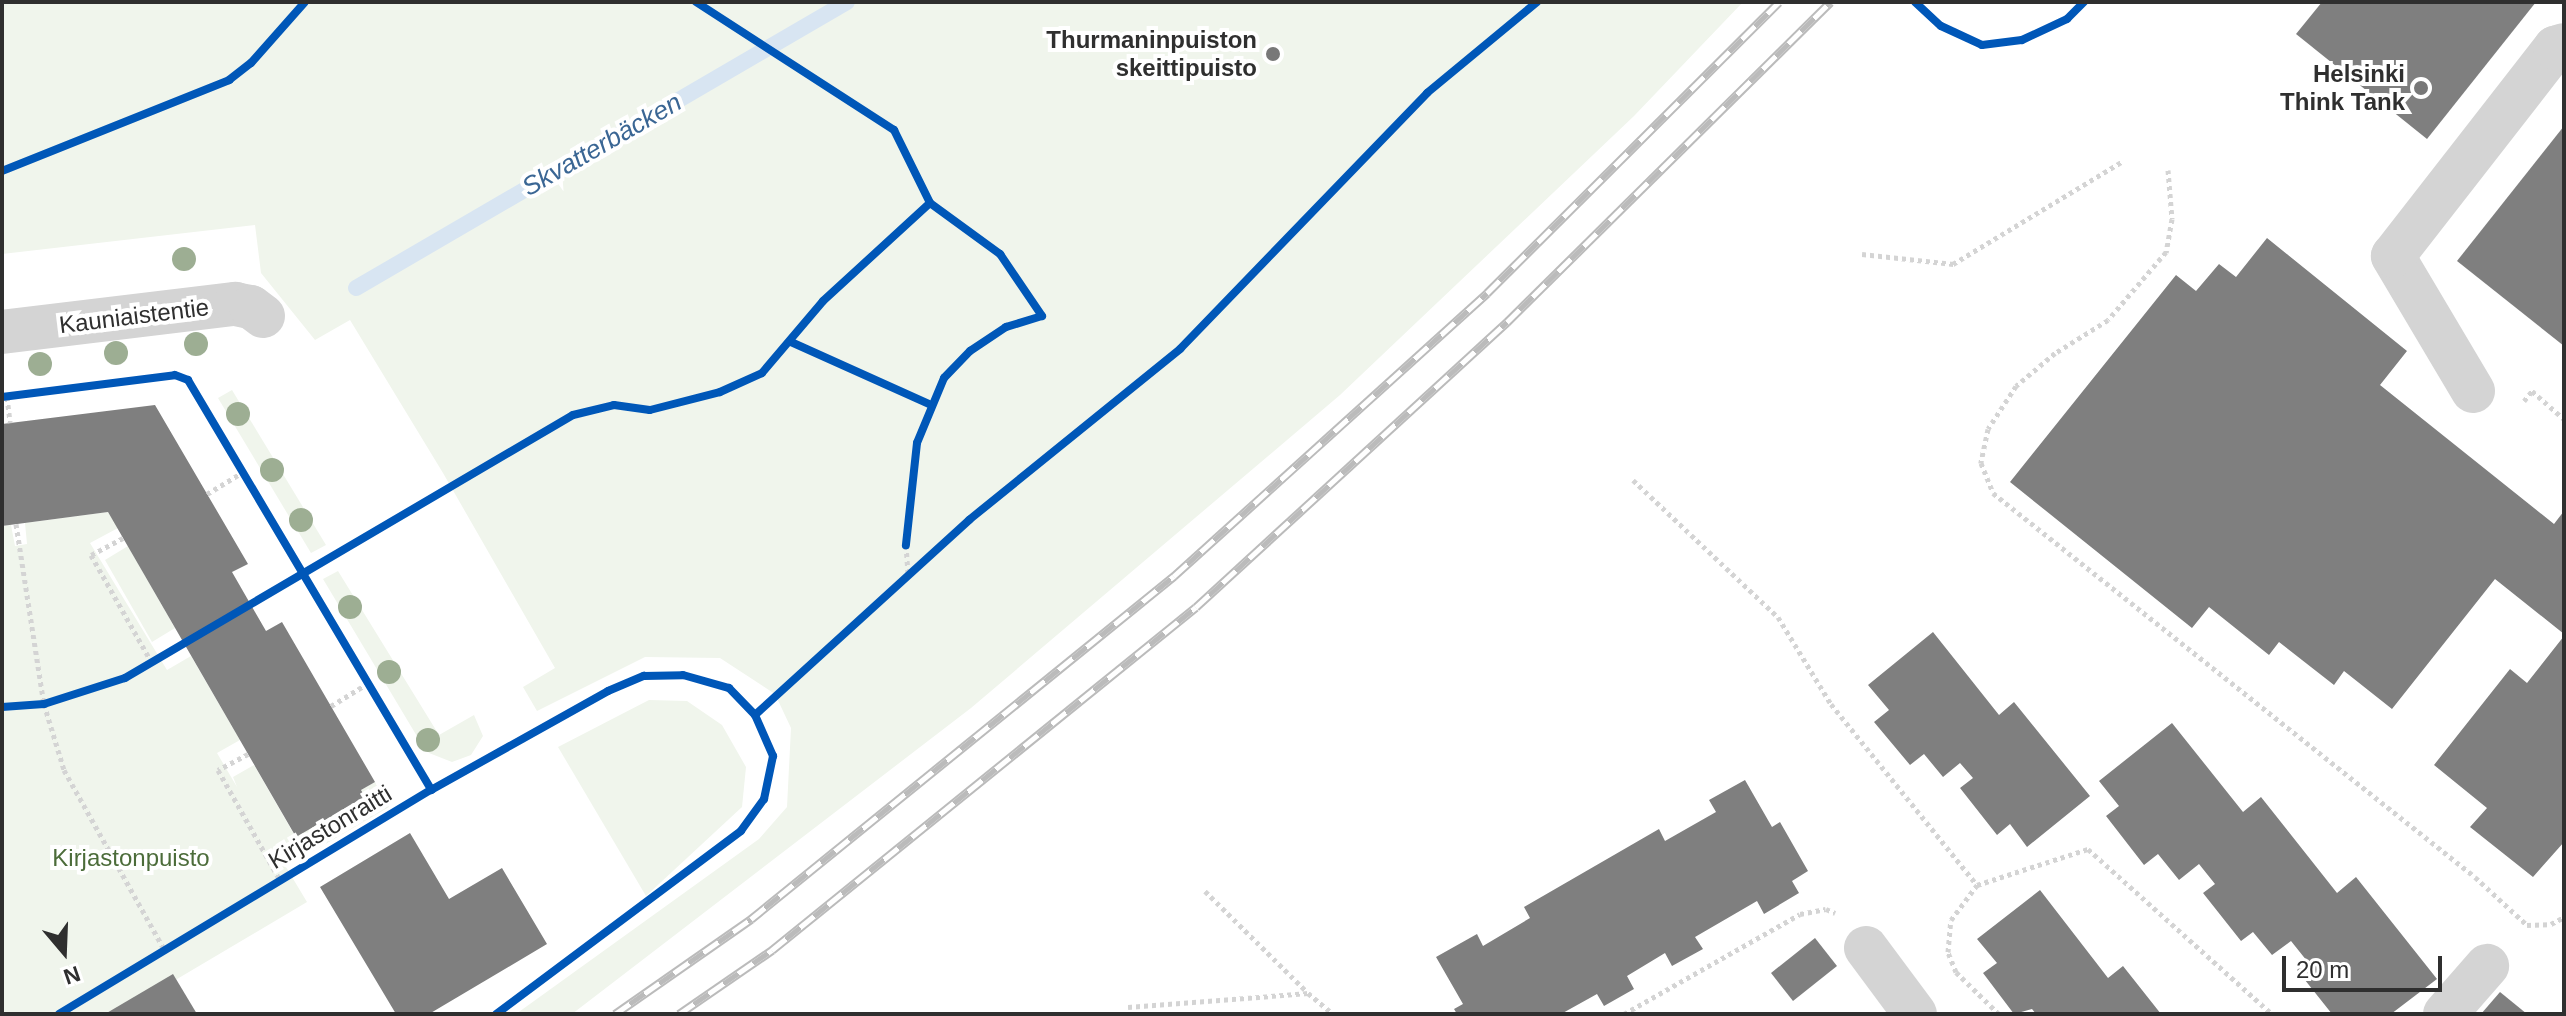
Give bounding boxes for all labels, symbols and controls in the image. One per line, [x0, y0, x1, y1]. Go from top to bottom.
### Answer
place label: Thurmaninpuiston skeittipuisto [1046, 26, 1257, 82]
marker: Thurmaninpuiston skeittipuisto [1264, 45, 1282, 63]
place label: Helsinki Think Tank [2280, 60, 2405, 116]
marker: Helsinki Think Tank [2412, 79, 2430, 97]
water label: Skvatterbäcken [517, 87, 687, 203]
street label: Kauniaistentie [57, 293, 211, 339]
street label: Kirjastonraitti [263, 779, 397, 875]
park label: Kirjastonpuisto [52, 844, 210, 872]
north arrow [24, 912, 104, 992]
scale bar [2286, 940, 2446, 990]
text: 20 m [2296, 956, 2349, 983]
text: N [60, 961, 84, 990]

